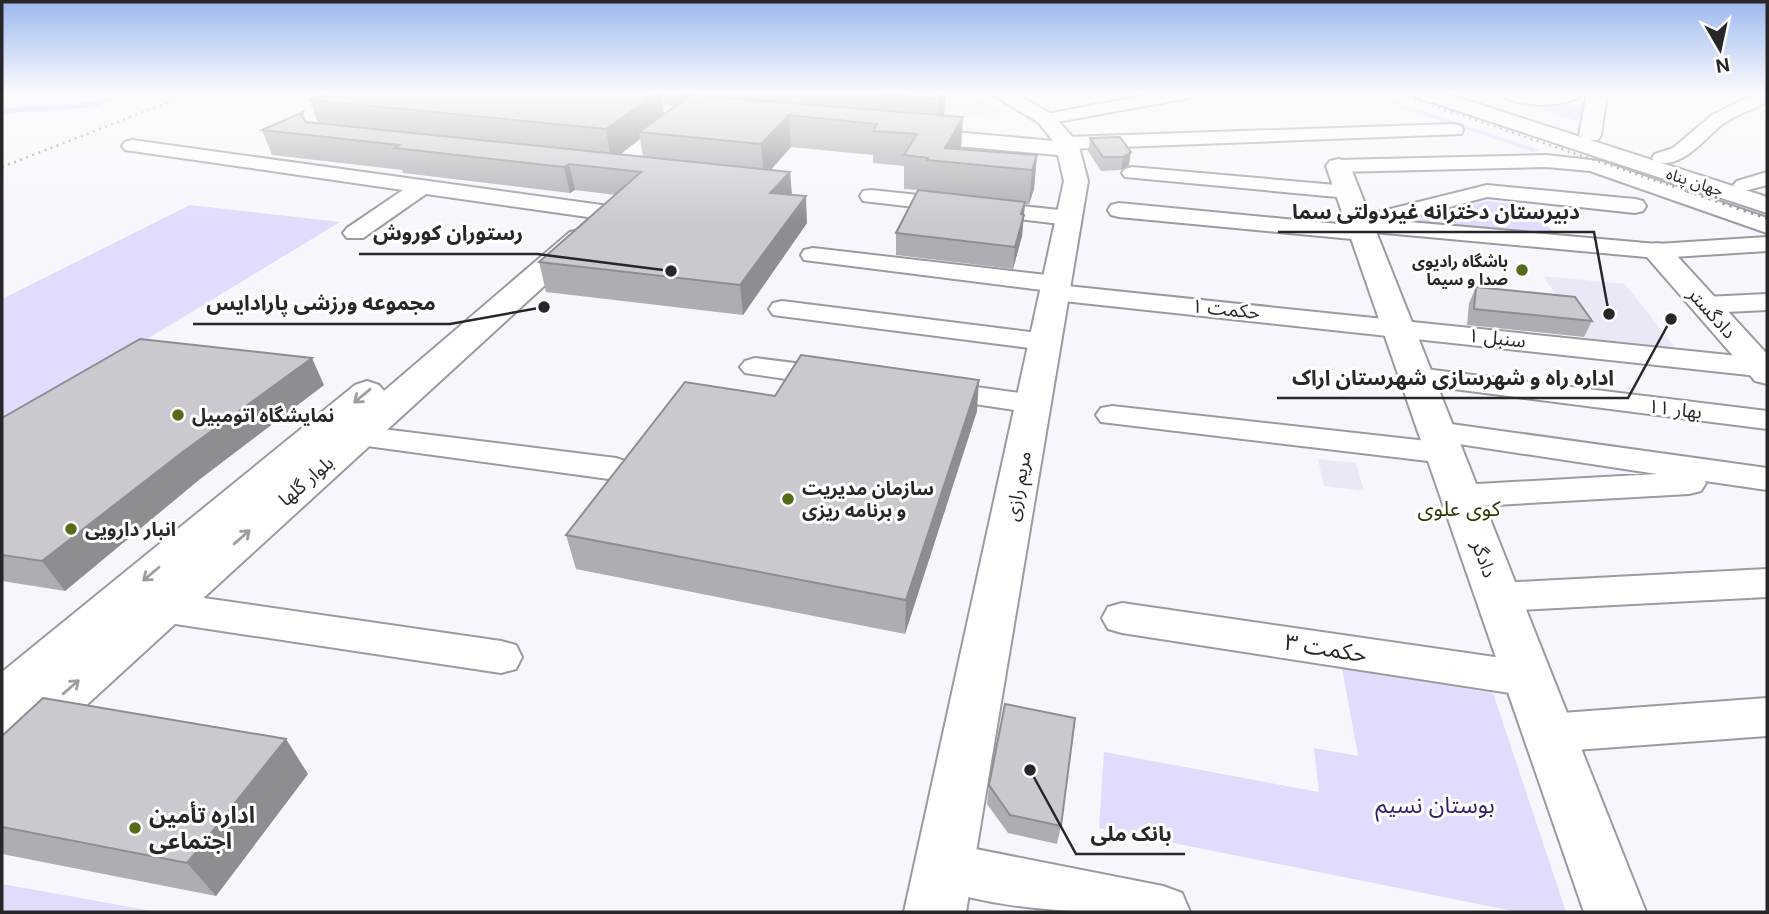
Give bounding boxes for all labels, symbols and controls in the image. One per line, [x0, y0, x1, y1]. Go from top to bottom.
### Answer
north arrow [1685, 14, 1755, 84]
text: N [1714, 52, 1731, 79]
street label: جهان پناه [1664, 163, 1726, 201]
callout: دبیرستان دخترانه غیردولتی سما [1278, 190, 1594, 232]
text: دبیرستان دخترانه غیردولتی سما [1292, 198, 1580, 226]
callout: رستوران کوروش [359, 212, 537, 254]
text: رستوران کوروش [373, 219, 523, 247]
place label: باشگاه رادیوی صدا و سیما [1412, 251, 1508, 290]
marker: باشگاه رادیوی صدا و سیما [1514, 262, 1530, 278]
street label: دادگستر [1682, 281, 1742, 344]
callout: مجموعه ورزشی پارادایس [193, 282, 450, 324]
text: مجموعه ورزشی پارادایس [206, 289, 436, 317]
street label: حکمت ۱ [1191, 293, 1261, 325]
street label: سنبل ۱ [1467, 323, 1527, 353]
callout: اداره راه و شهرسازی شهرستان اراک [1277, 356, 1628, 398]
text: اداره راه و شهرسازی شهرستان اراک [1292, 364, 1614, 392]
one-way arrow [354, 388, 372, 404]
street label: بهار ۱۱ [1647, 393, 1703, 425]
place label: نمایشگاه اتومبیل [192, 403, 334, 428]
marker: نمایشگاه اتومبیل [170, 407, 186, 423]
street label: مریم رازی [999, 449, 1039, 524]
street label: بلوار گلها [273, 450, 339, 512]
place label: سازمان مدیریت و برنامه ریزی [802, 476, 934, 523]
marker: سازمان مدیریت و برنامه ریزی [780, 491, 796, 507]
district label: کوی علوی [1418, 495, 1501, 523]
place label: انبار دارویی [85, 517, 176, 542]
marker: انبار دارویی [63, 521, 79, 537]
one-way arrow [233, 529, 251, 545]
street label: دادگر [1465, 536, 1502, 581]
one-way arrow [143, 567, 161, 582]
street label: حکمت ۳ [1283, 627, 1369, 669]
one-way arrow [62, 679, 80, 695]
park label: بوستان نسیم [1375, 790, 1495, 822]
place label: اداره تأمین اجتماعی [149, 800, 255, 856]
callout: بانک ملی [1076, 812, 1185, 854]
marker: اداره تأمین اجتماعی [127, 820, 143, 836]
text: بانک ملی [1090, 820, 1172, 848]

